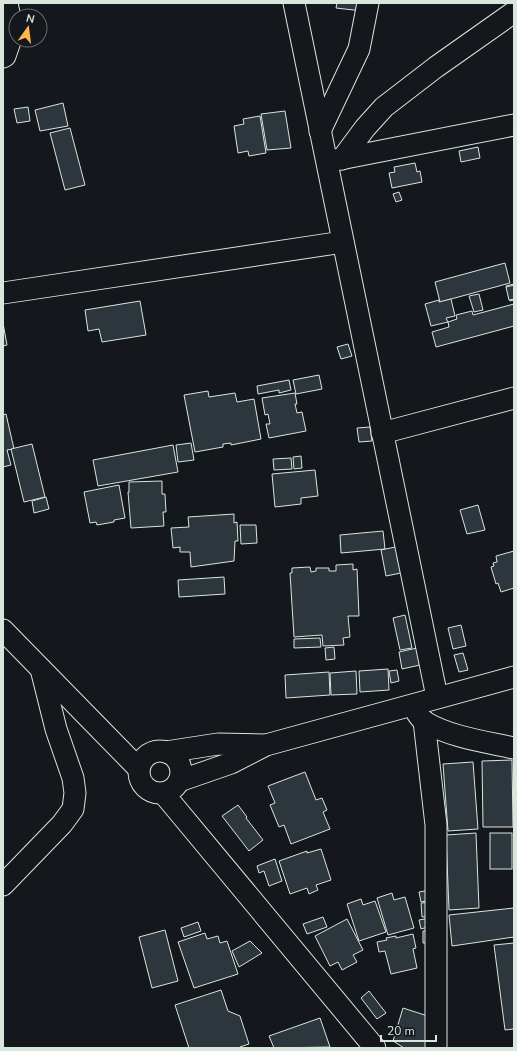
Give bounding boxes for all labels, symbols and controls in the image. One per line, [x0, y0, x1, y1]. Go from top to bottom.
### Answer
north arrow [8, 8, 48, 48]
text: N [24, 11, 36, 27]
scale bar [381, 1017, 436, 1043]
text: 20 m [387, 1023, 415, 1039]

